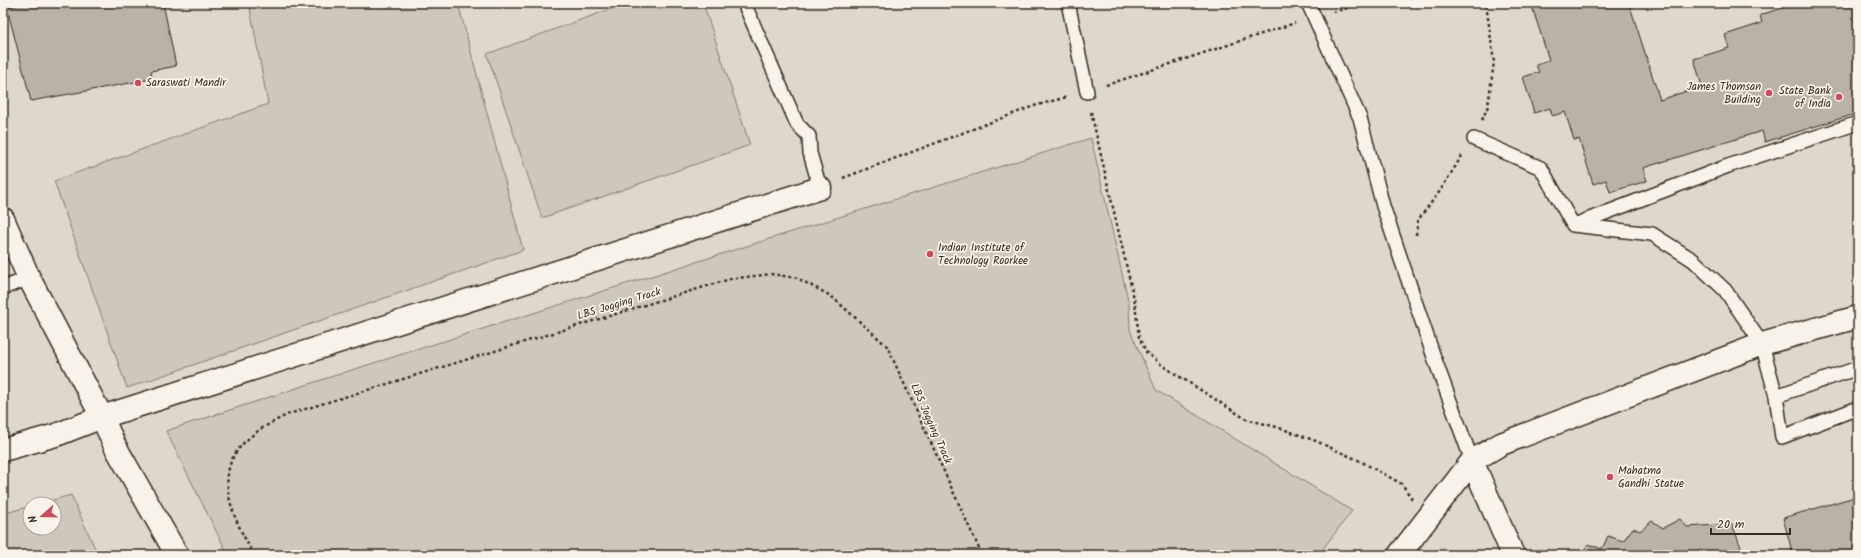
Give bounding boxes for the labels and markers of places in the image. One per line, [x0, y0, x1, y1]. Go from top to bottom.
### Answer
place label: Saraswati Mandir [146, 74, 227, 92]
marker: Saraswati Mandir [133, 78, 143, 88]
place label: James Thomsan Building [1687, 78, 1761, 109]
place label: State Bank of India [1779, 82, 1832, 113]
marker: James Thomsan Building [1764, 88, 1774, 98]
marker: State Bank of India [1834, 92, 1844, 102]
place label: Indian Institute of Technology Roorkee [938, 239, 1028, 270]
marker: Indian Institute of Technology Roorkee [925, 249, 935, 259]
place label: Mahatma Gandhi Statue [1618, 462, 1684, 493]
marker: Mahatma Gandhi Statue [1605, 472, 1615, 482]

